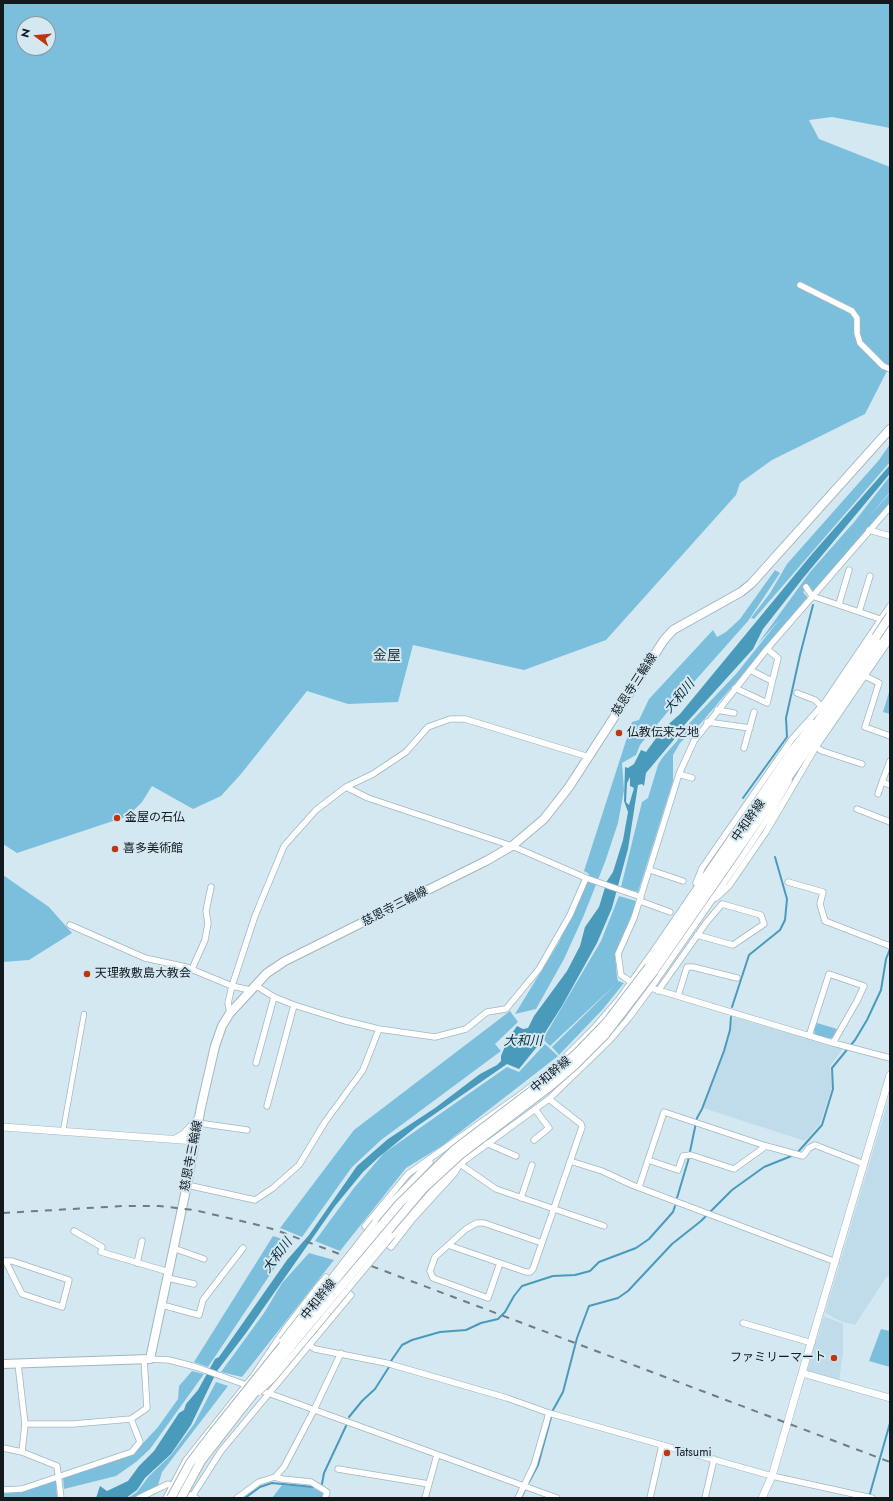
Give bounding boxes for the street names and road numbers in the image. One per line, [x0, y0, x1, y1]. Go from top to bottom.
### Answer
street label: 慈恩寺三輪線 [609, 651, 661, 719]
street label: 中和幹線 [729, 797, 769, 845]
street label: 慈恩寺三輪線 [360, 884, 430, 930]
street label: 中和幹線 [528, 1054, 574, 1096]
street label: 慈恩寺三輪線 [178, 1119, 206, 1193]
street label: 中和幹線 [298, 1277, 340, 1323]

